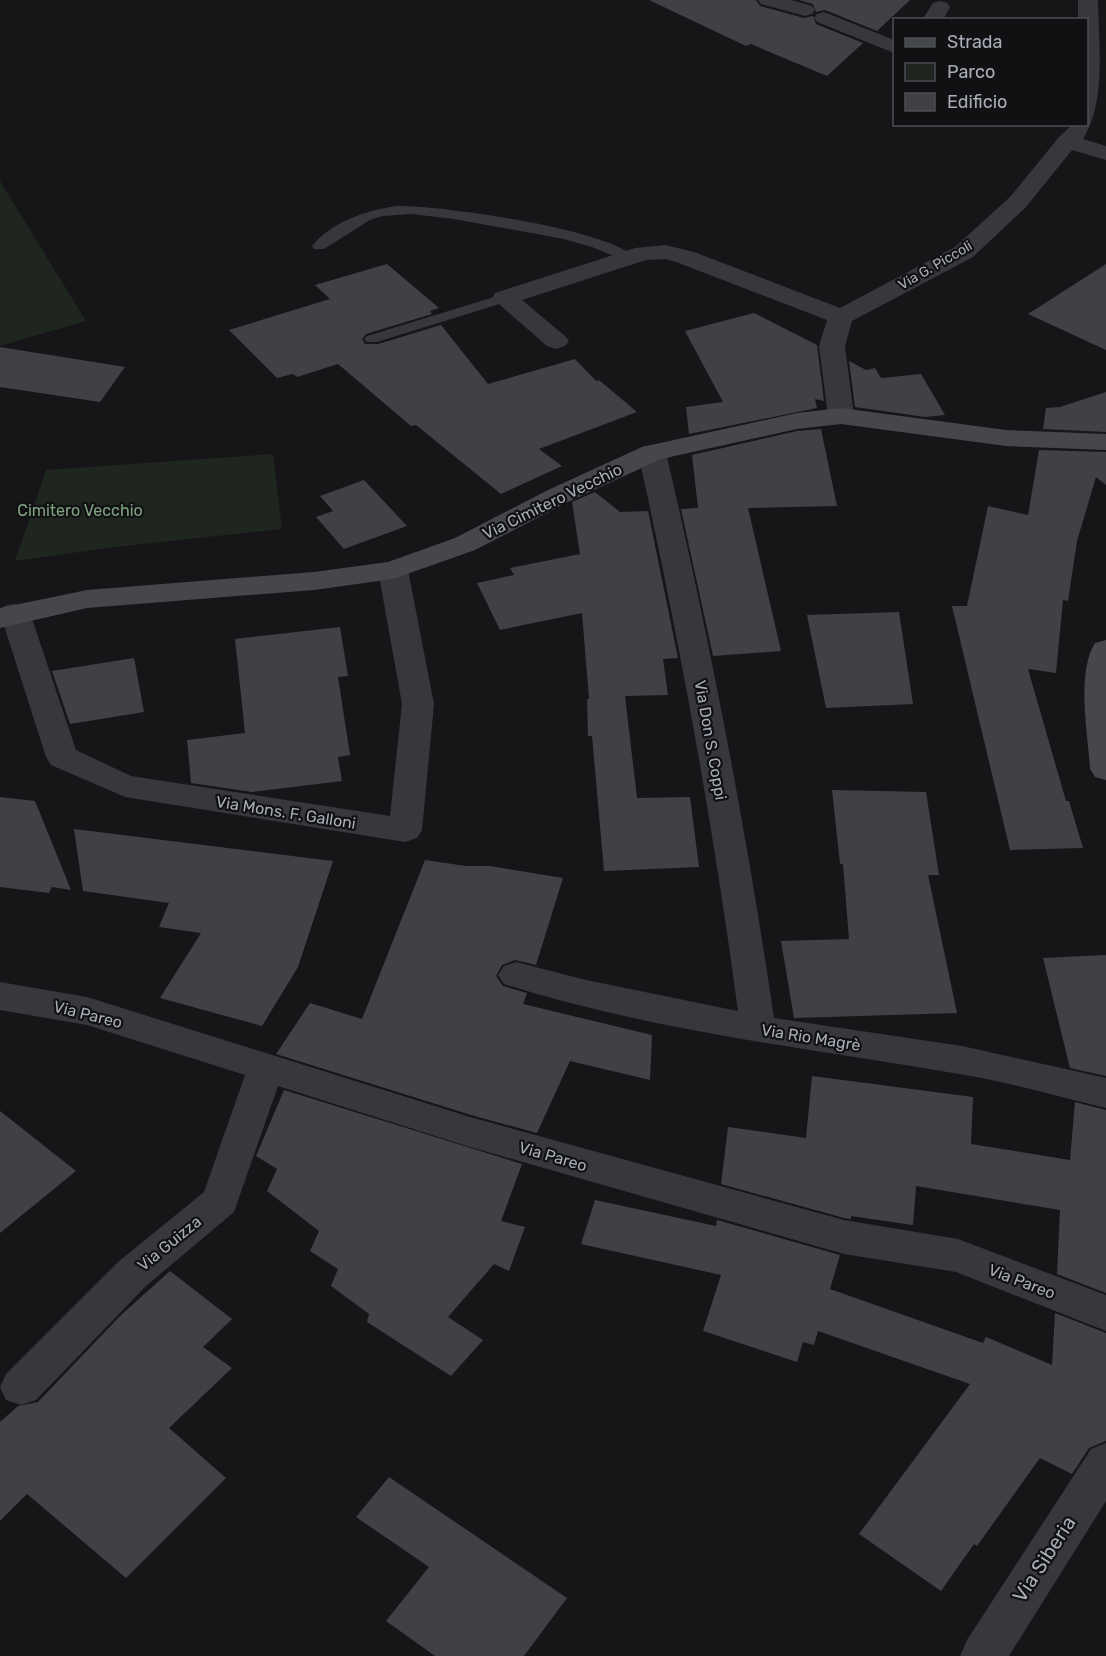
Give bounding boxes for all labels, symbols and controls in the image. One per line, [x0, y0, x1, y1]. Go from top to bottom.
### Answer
legend [893, 18, 1088, 126]
text: Strada [947, 31, 1003, 53]
text: Parco [947, 61, 995, 83]
text: Edificio [947, 91, 1007, 113]
street label: Via G. Piccoli [895, 237, 975, 293]
street label: Via Cimitero Vecchio [479, 459, 625, 543]
park label: Cimitero Vecchio [17, 501, 143, 520]
street label: Via Don S. Coppi [691, 679, 730, 802]
street label: Via Mons. F. Galloni [215, 792, 357, 833]
street label: Via Pareo [52, 997, 124, 1032]
street label: Via Rio Magrè [760, 1020, 862, 1055]
street label: Via Pareo [517, 1138, 589, 1175]
street label: Via Guizza [134, 1212, 205, 1275]
street label: Via Pareo [986, 1260, 1058, 1303]
street label: Via Siberia [1007, 1512, 1081, 1606]

